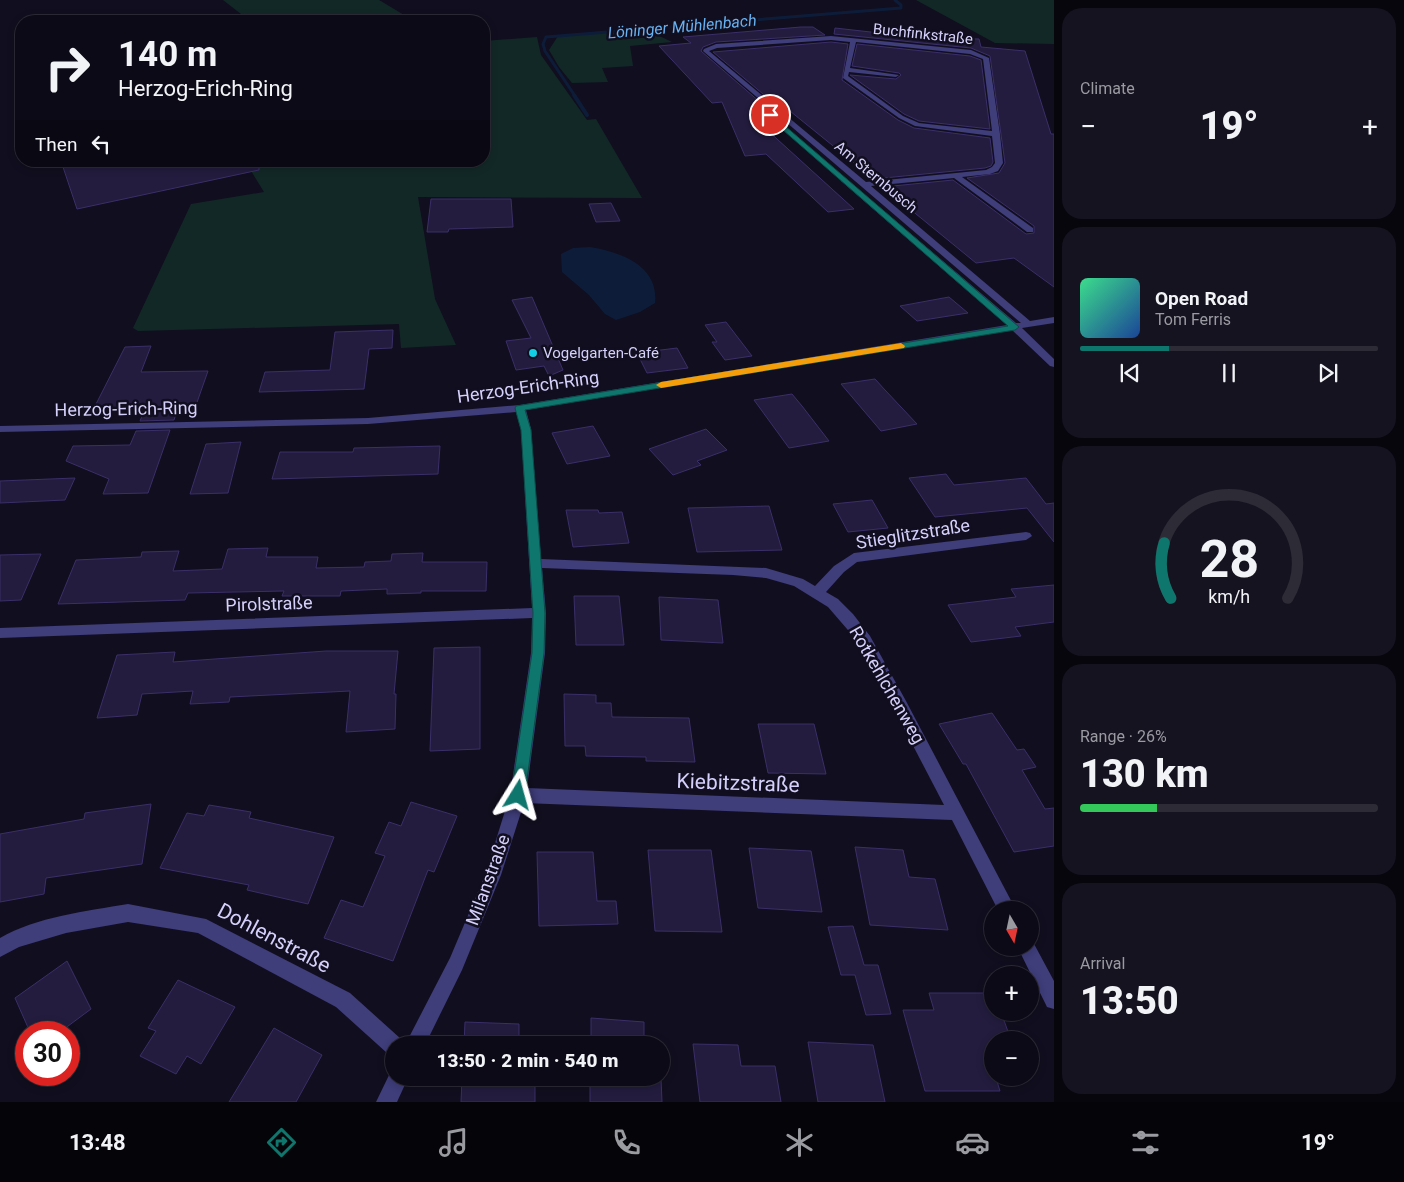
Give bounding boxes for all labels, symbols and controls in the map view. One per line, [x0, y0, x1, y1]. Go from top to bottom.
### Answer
water label: Löninger Mühlenbach [607, 11, 757, 42]
street label: Buchfinkstraße [872, 20, 974, 48]
text: 140 m [118, 34, 217, 75]
icon: right [35, 35, 100, 100]
text: Herzog-Erich-Ring [118, 76, 293, 101]
text: Climate [1080, 79, 1135, 98]
pin [749, 94, 791, 136]
icon: arrive [756, 101, 784, 129]
text: 19° [1200, 104, 1258, 148]
text: − [1080, 110, 1096, 143]
text: + [1362, 110, 1378, 143]
icon: left [87, 130, 115, 158]
text: Then [35, 133, 77, 156]
street label: Am Sternbusch [831, 137, 921, 217]
text: Open Road [1155, 287, 1248, 310]
text: Tom Ferris [1155, 310, 1231, 329]
place label: Vogelgarten-Café [543, 344, 659, 362]
marker: Vogelgarten-Café [527, 347, 539, 359]
icon: previous [1116, 359, 1144, 387]
icon: pause [1215, 359, 1243, 387]
icon: next [1314, 359, 1342, 387]
street label: Herzog-Erich-Ring [456, 366, 600, 407]
street label: Herzog-Erich-Ring [54, 397, 198, 420]
street label: Stieglitzstraße [854, 514, 971, 553]
text: 28 [1199, 529, 1259, 590]
text: km/h [1208, 586, 1250, 607]
street label: Pirolstraße [225, 591, 313, 616]
street label: Rotkehlchenweg [845, 622, 930, 747]
text: Range · 26% [1080, 727, 1167, 746]
text: 130 km [1080, 752, 1209, 796]
position arrow [491, 768, 543, 820]
street label: Kiebitzstraße [676, 769, 800, 797]
street label: Milanstraße [461, 832, 514, 928]
street label: Dohlenstraße [213, 898, 335, 978]
north arrow [984, 901, 1039, 956]
map controls [984, 901, 1039, 1086]
text: Arrival [1080, 954, 1125, 973]
button: + [984, 966, 1039, 1021]
text: 13:50 [1080, 979, 1179, 1023]
speed limit sign: 30 [15, 1021, 80, 1086]
button: − [984, 1031, 1039, 1086]
text: 13:50 · 2 min · 540 m [436, 1049, 619, 1072]
icon: directions [264, 1125, 299, 1160]
icon: music [436, 1125, 471, 1160]
icon: phone [609, 1125, 644, 1160]
icon: climate [782, 1125, 817, 1160]
icon: car [955, 1125, 990, 1160]
icon: filters [1128, 1125, 1163, 1160]
text: 13:48 [69, 1130, 126, 1155]
text: 19° [1301, 1130, 1335, 1155]

